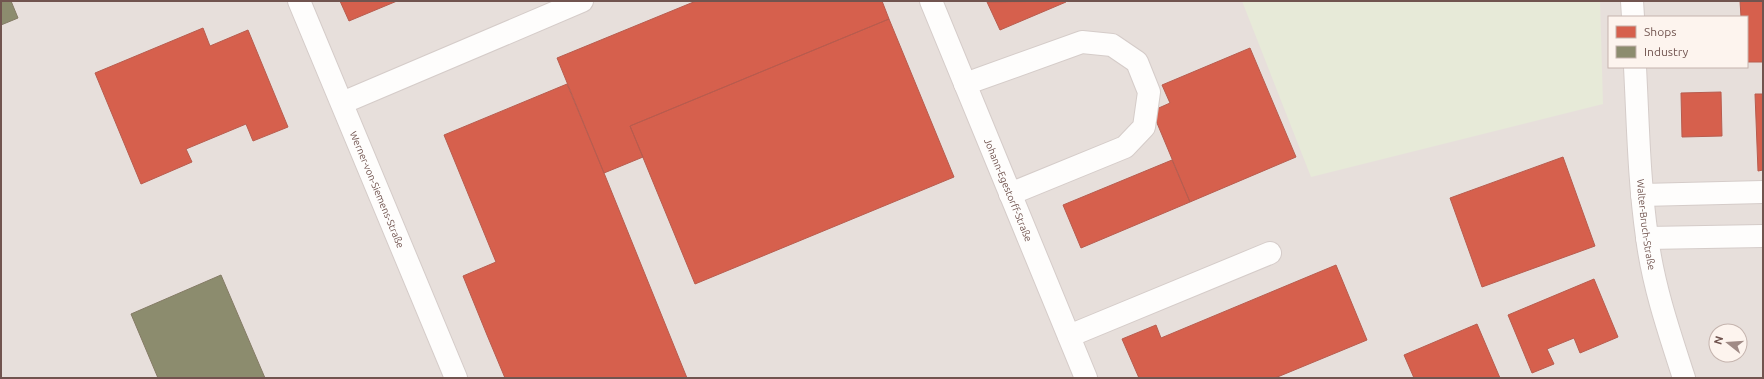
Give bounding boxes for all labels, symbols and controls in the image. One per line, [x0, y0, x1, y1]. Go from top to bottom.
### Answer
legend [1608, 16, 1748, 68]
text: Shops [1644, 25, 1676, 38]
text: Industry [1644, 45, 1689, 58]
street label: Werner-von-Siemens-Straße [348, 129, 407, 249]
street label: Johann-Egestorff-Straße [982, 136, 1035, 243]
street label: Walter-Bruch-Straße [1635, 179, 1658, 271]
north arrow [1708, 323, 1748, 363]
text: N [1711, 334, 1725, 346]

